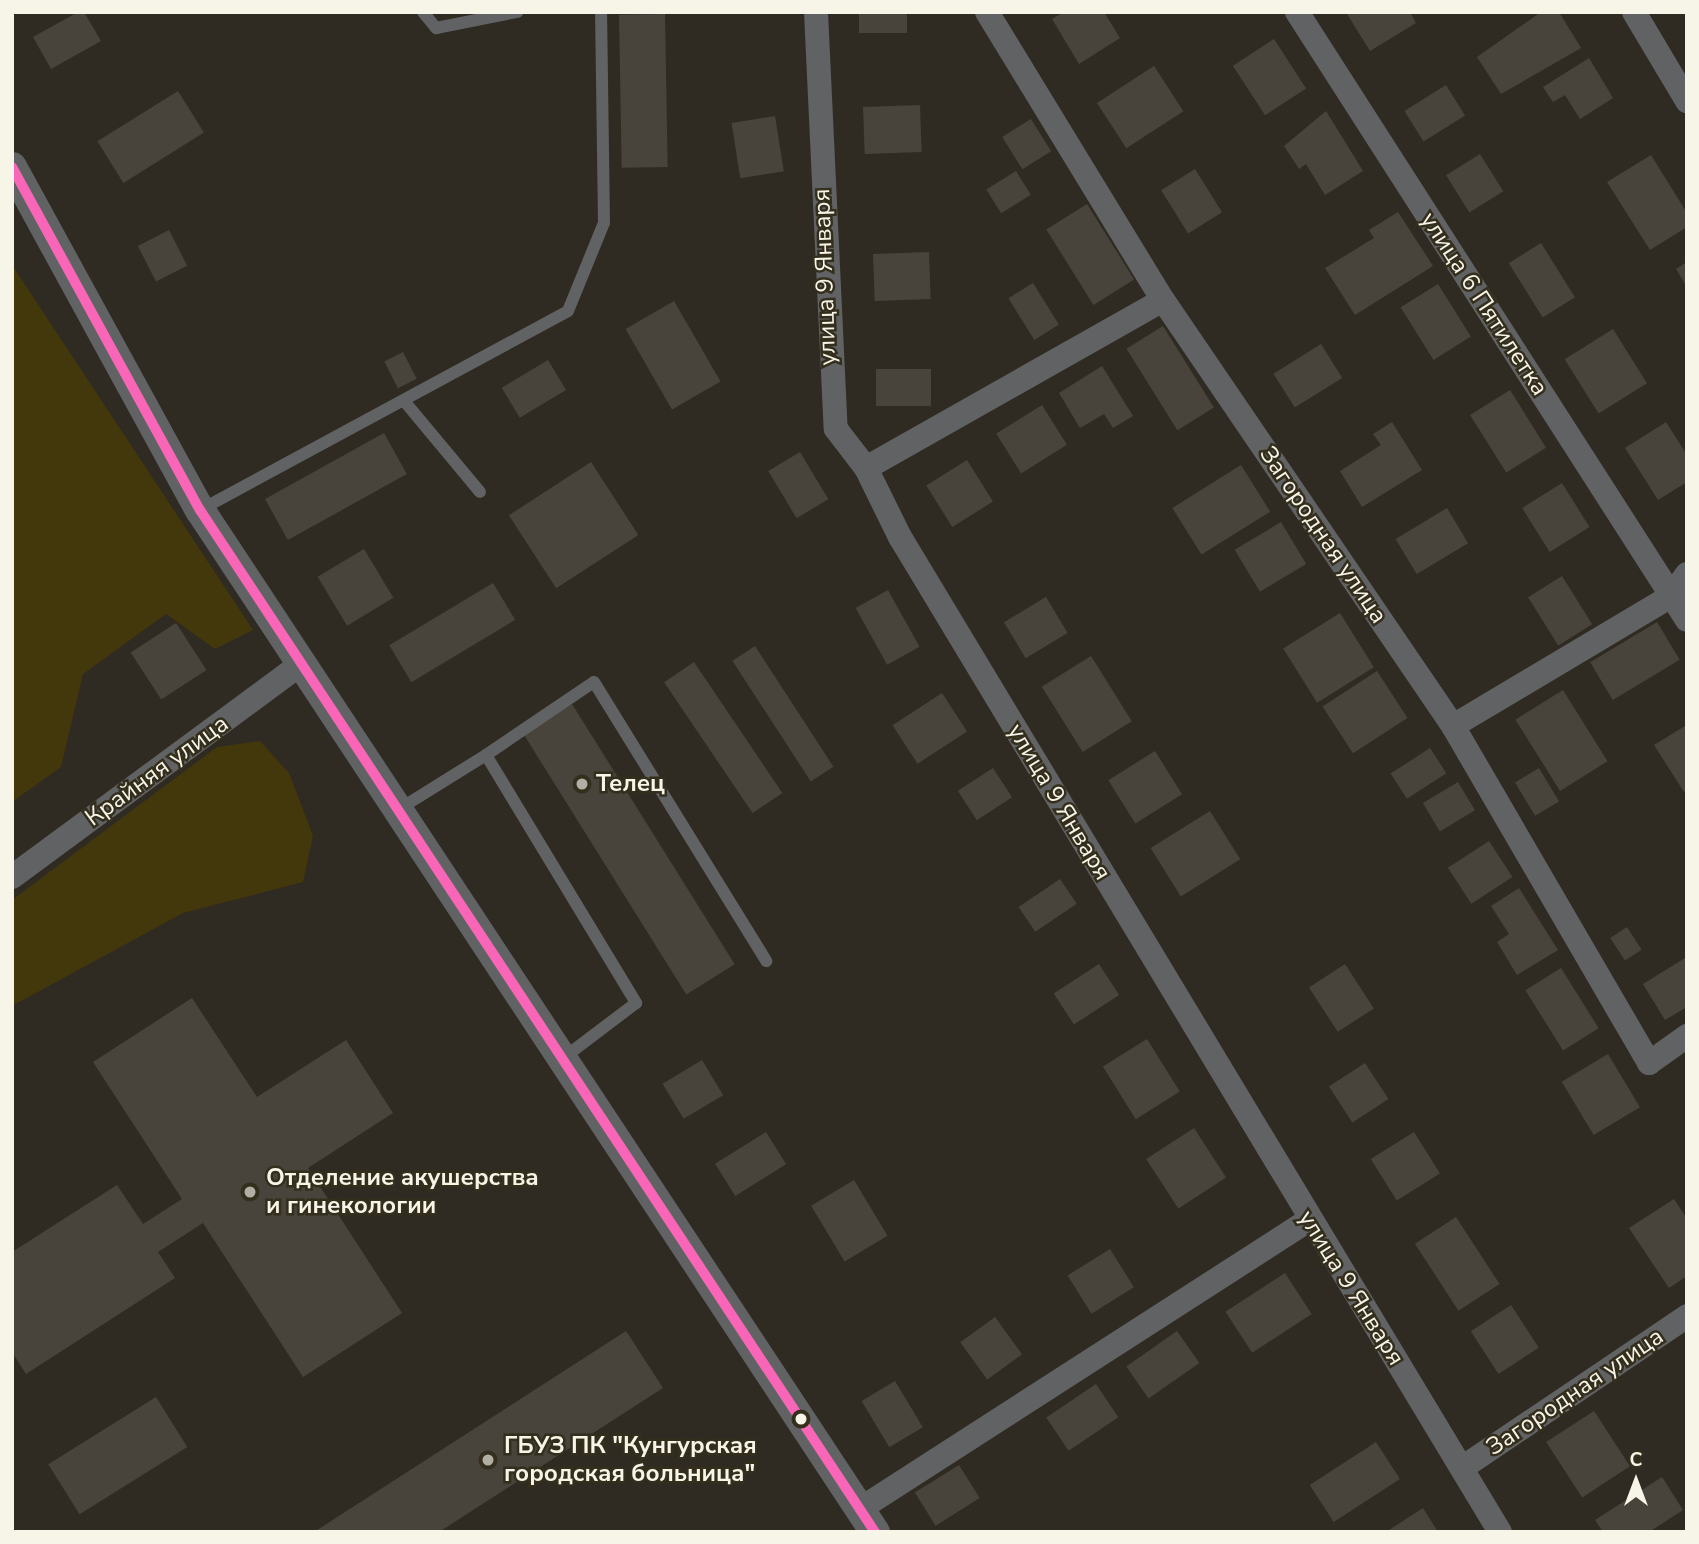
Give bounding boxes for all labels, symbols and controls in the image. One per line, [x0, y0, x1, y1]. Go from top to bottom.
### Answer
street label: улица 9 Января [808, 188, 842, 366]
street label: улица 6 Пятилетка [1414, 207, 1554, 401]
street label: Загородная улица [1253, 441, 1393, 629]
street label: Крайняя улица [80, 709, 234, 833]
street label: улица 9 Января [1001, 719, 1117, 885]
place label: Телец [596, 770, 665, 798]
marker: Телец [574, 776, 590, 792]
place label: Отделение акушерства и гинекологии [266, 1164, 539, 1220]
marker: Отделение акушерства и гинекологии [240, 1182, 260, 1202]
street label: улица 9 Января [1292, 1205, 1410, 1371]
street label: Загородная улица [1481, 1322, 1669, 1462]
unlabelled marker [794, 1412, 808, 1426]
place label: ГБУЗ ПК "Кунгурская городская больница" [504, 1432, 757, 1488]
north arrow [1601, 1446, 1671, 1516]
text: С [1630, 1447, 1642, 1473]
marker: ГБУЗ ПК "Кунгурская городская больница" [478, 1450, 498, 1470]

